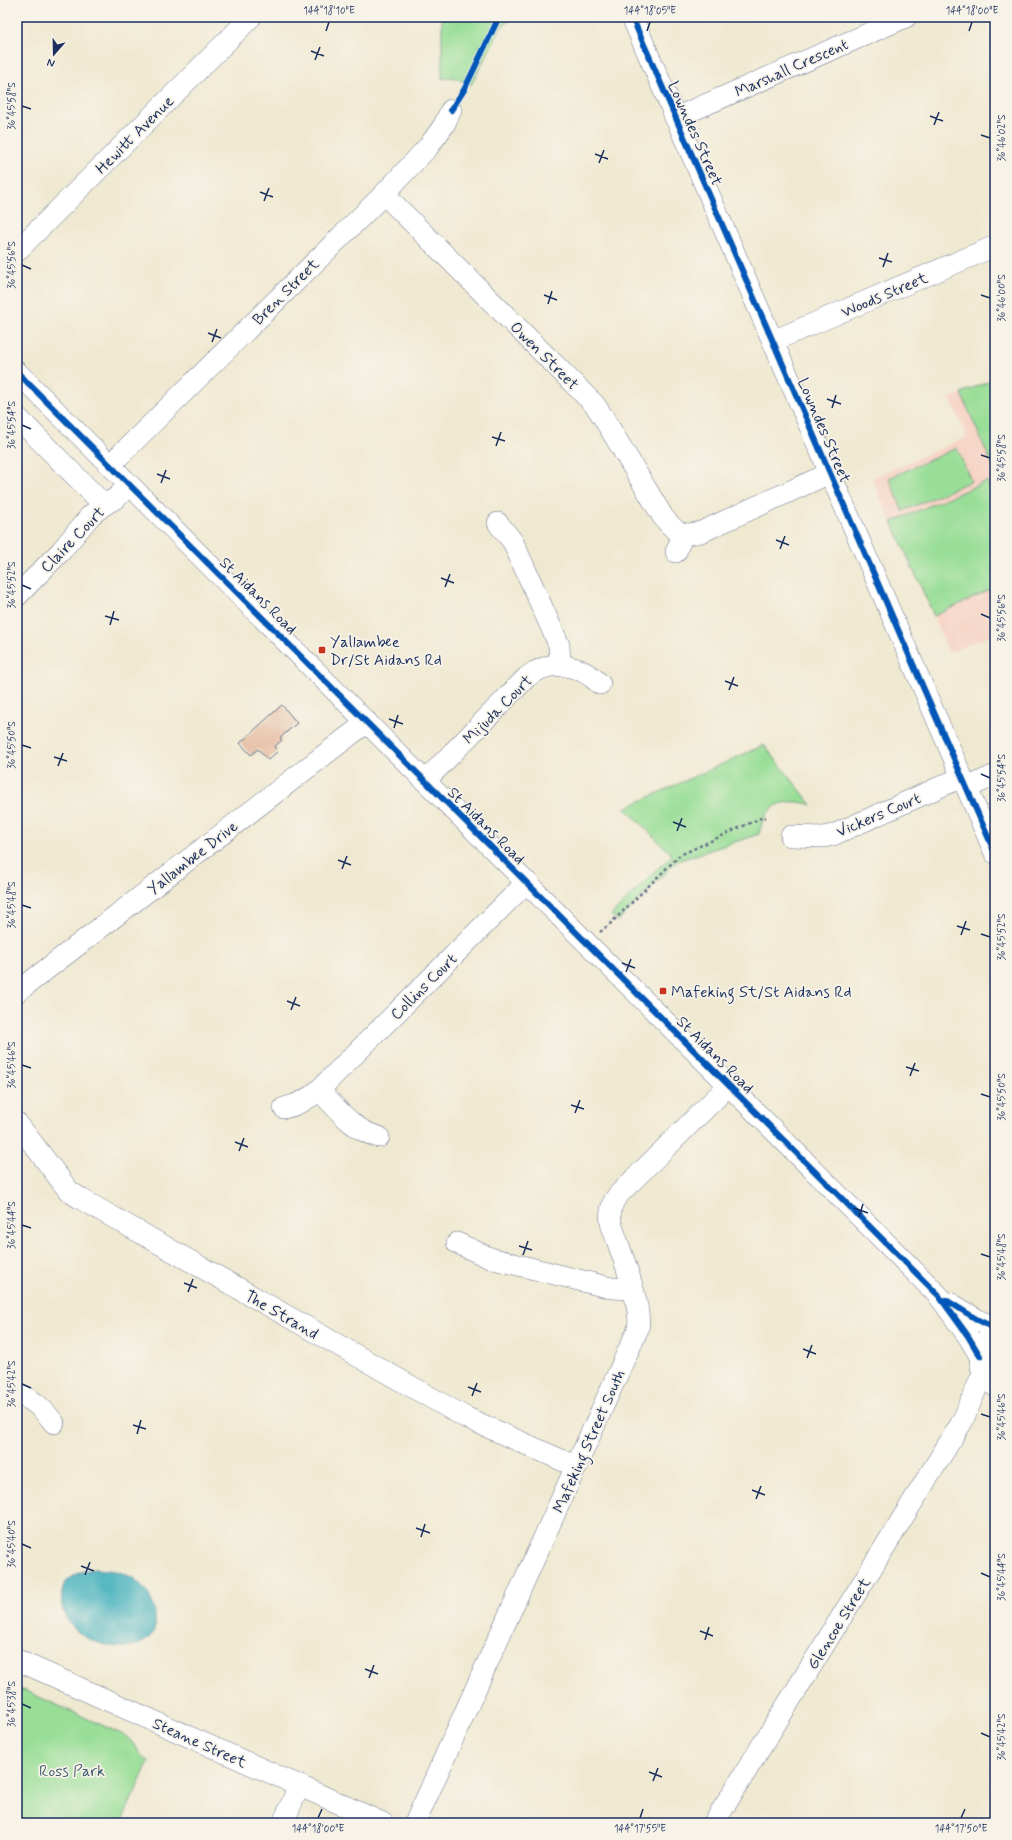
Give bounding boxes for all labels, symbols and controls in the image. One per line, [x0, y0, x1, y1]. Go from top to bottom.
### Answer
text: 144°18'10"E [303, 4, 355, 18]
text: 144°18'05"E [624, 4, 676, 18]
text: 144°18'00"E [946, 4, 998, 18]
north arrow [34, 34, 74, 74]
street label: Marshall Crescent [732, 34, 852, 103]
text: N [45, 55, 57, 70]
street label: Lowndes Street [662, 78, 727, 190]
text: 36°45'58"S [5, 82, 19, 130]
street label: Hewitt Avenue [91, 91, 179, 179]
text: 36°46'02"S [995, 114, 1009, 161]
text: 36°45'56"S [5, 241, 19, 289]
street label: Bren Street [248, 254, 324, 330]
street label: Woods Street [838, 268, 932, 323]
text: 36°46'00"S [995, 274, 1009, 322]
street label: Owen Street [505, 317, 583, 395]
street label: Lowndes Street [792, 375, 855, 487]
text: 36°45'54"S [5, 401, 19, 449]
text: 36°45'58"S [995, 434, 1009, 482]
street label: Claire Court [36, 502, 110, 578]
street label: St Aidans Road [215, 553, 301, 639]
text: 36°45'52"S [5, 561, 19, 609]
text: 36°45'56"S [995, 594, 1009, 642]
place label: Yallambee Dr/St Aidans Rd [330, 632, 442, 671]
marker: Yallambee Dr/St Aidans Rd [317, 645, 327, 655]
street label: Mijuda Court [459, 670, 538, 749]
text: 36°45'50"S [5, 721, 19, 769]
text: 36°45'54"S [995, 754, 1009, 802]
street label: St Aidans Road [443, 783, 529, 869]
street label: Vickers Court [833, 788, 924, 843]
street label: Yallambee Drive [143, 816, 243, 900]
text: 36°45'48"S [5, 881, 19, 929]
text: 36°45'52"S [995, 913, 1009, 961]
street label: Collins Court [386, 949, 462, 1025]
place label: Mafeking St/St Aidans Rd [671, 982, 852, 1004]
marker: Mafeking St/St Aidans Rd [658, 986, 668, 996]
street label: St Aidans Road [672, 1012, 758, 1098]
text: 36°45'46"S [5, 1041, 19, 1089]
text: 36°45'50"S [995, 1073, 1009, 1121]
text: 36°45'44"S [5, 1201, 19, 1249]
text: 36°45'48"S [995, 1233, 1009, 1281]
street label: The Strand [241, 1286, 322, 1345]
text: 36°45'42"S [5, 1360, 19, 1407]
street label: Mafeking Street South [548, 1367, 631, 1517]
text: 36°45'46"S [995, 1393, 1009, 1441]
text: 36°45'40"S [5, 1520, 19, 1568]
text: 36°45'44"S [995, 1553, 1009, 1601]
street label: Glencoe Street [803, 1573, 876, 1674]
text: 36°45'38"S [5, 1681, 19, 1727]
street label: Steane Street [149, 1713, 250, 1774]
text: 36°45'42"S [995, 1713, 1009, 1760]
park label: Ross Park [39, 1761, 105, 1782]
text: 144°18'00"E [292, 1822, 344, 1836]
text: 144°17'55"E [614, 1822, 666, 1836]
text: 144°17'50"E [935, 1822, 987, 1836]

